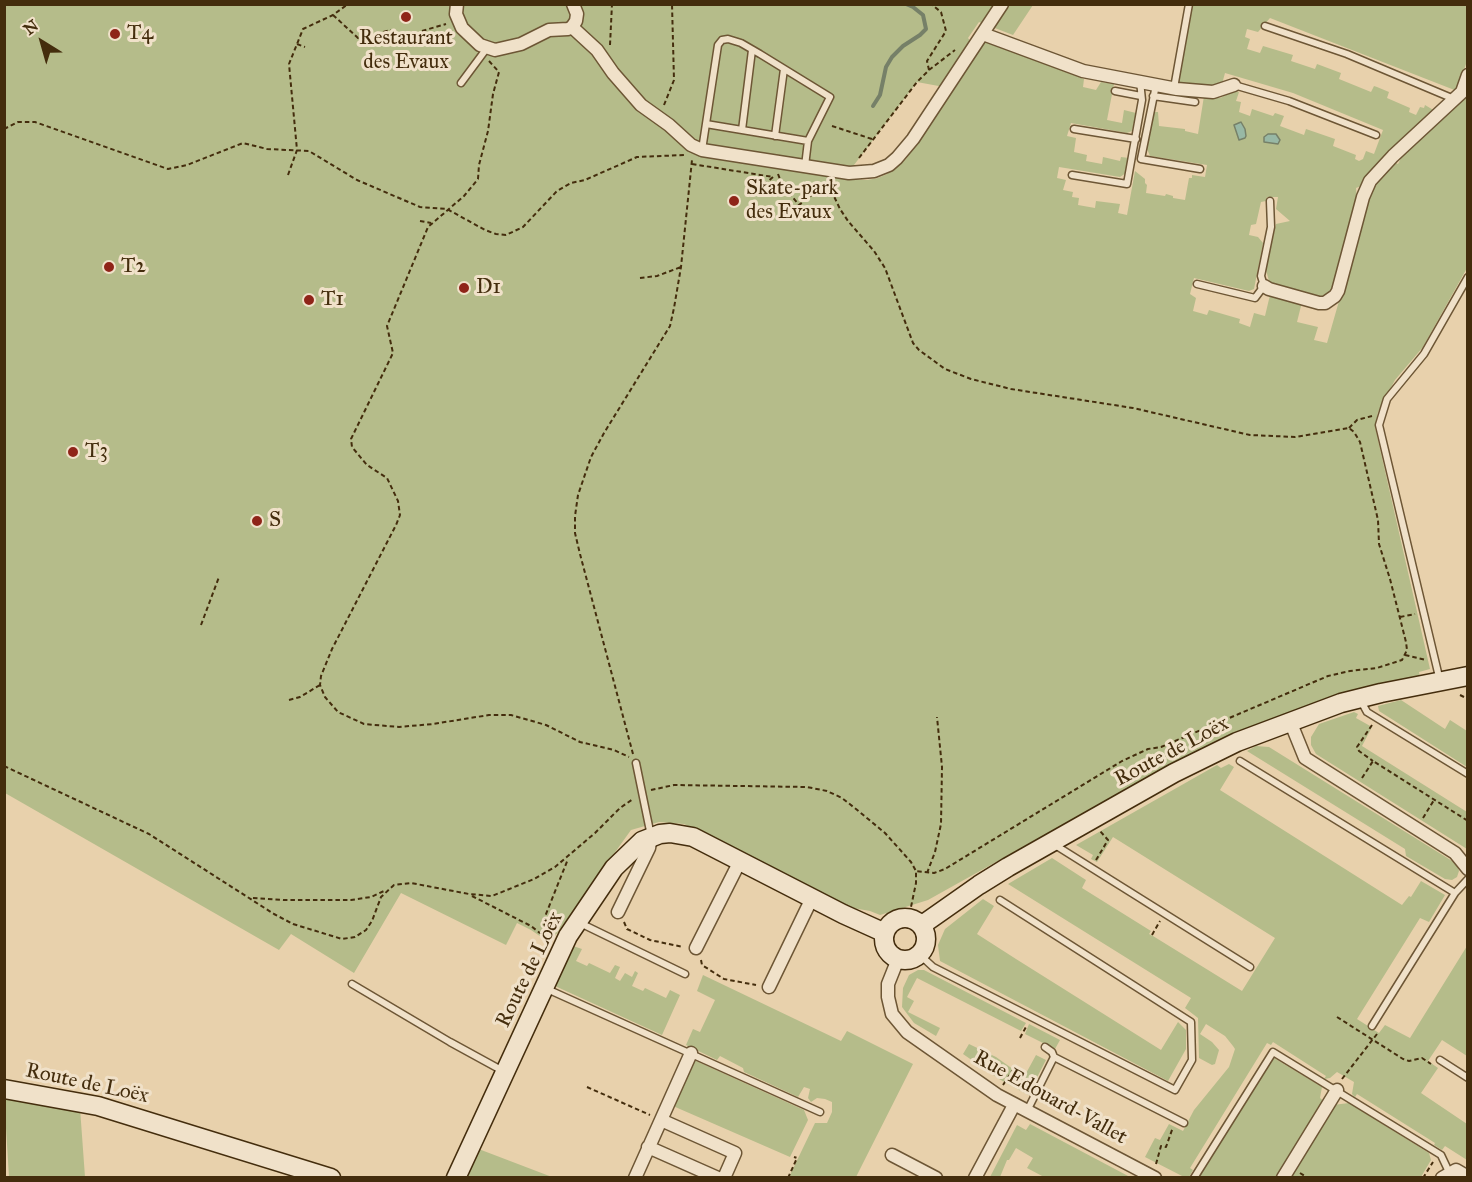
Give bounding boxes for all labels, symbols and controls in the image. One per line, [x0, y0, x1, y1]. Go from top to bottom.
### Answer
marker: Restaurant des Evaux [399, 10, 413, 24]
north arrow [12, 12, 72, 72]
text: N [20, 16, 42, 39]
place label: T4 [127, 21, 153, 47]
place label: Restaurant des Evaux [359, 26, 453, 76]
marker: T4 [108, 27, 122, 41]
place label: Skate-park des Evaux [746, 176, 838, 226]
marker: Skate-park des Evaux [727, 194, 741, 208]
place label: T2 [121, 254, 146, 280]
marker: T2 [102, 260, 116, 274]
place label: D1 [476, 275, 501, 301]
marker: D1 [457, 281, 471, 295]
place label: T1 [321, 287, 344, 313]
marker: T1 [302, 293, 316, 307]
place label: T3 [85, 439, 108, 465]
marker: T3 [66, 445, 80, 459]
place label: S [269, 508, 281, 534]
marker: S [250, 514, 264, 528]
street label: Route de Loëx [1111, 711, 1233, 793]
street label: Route de Loëx [491, 908, 569, 1032]
street label: Rue Edouard-Vallet [969, 1045, 1131, 1151]
street label: Route de Loëx [23, 1059, 151, 1109]

